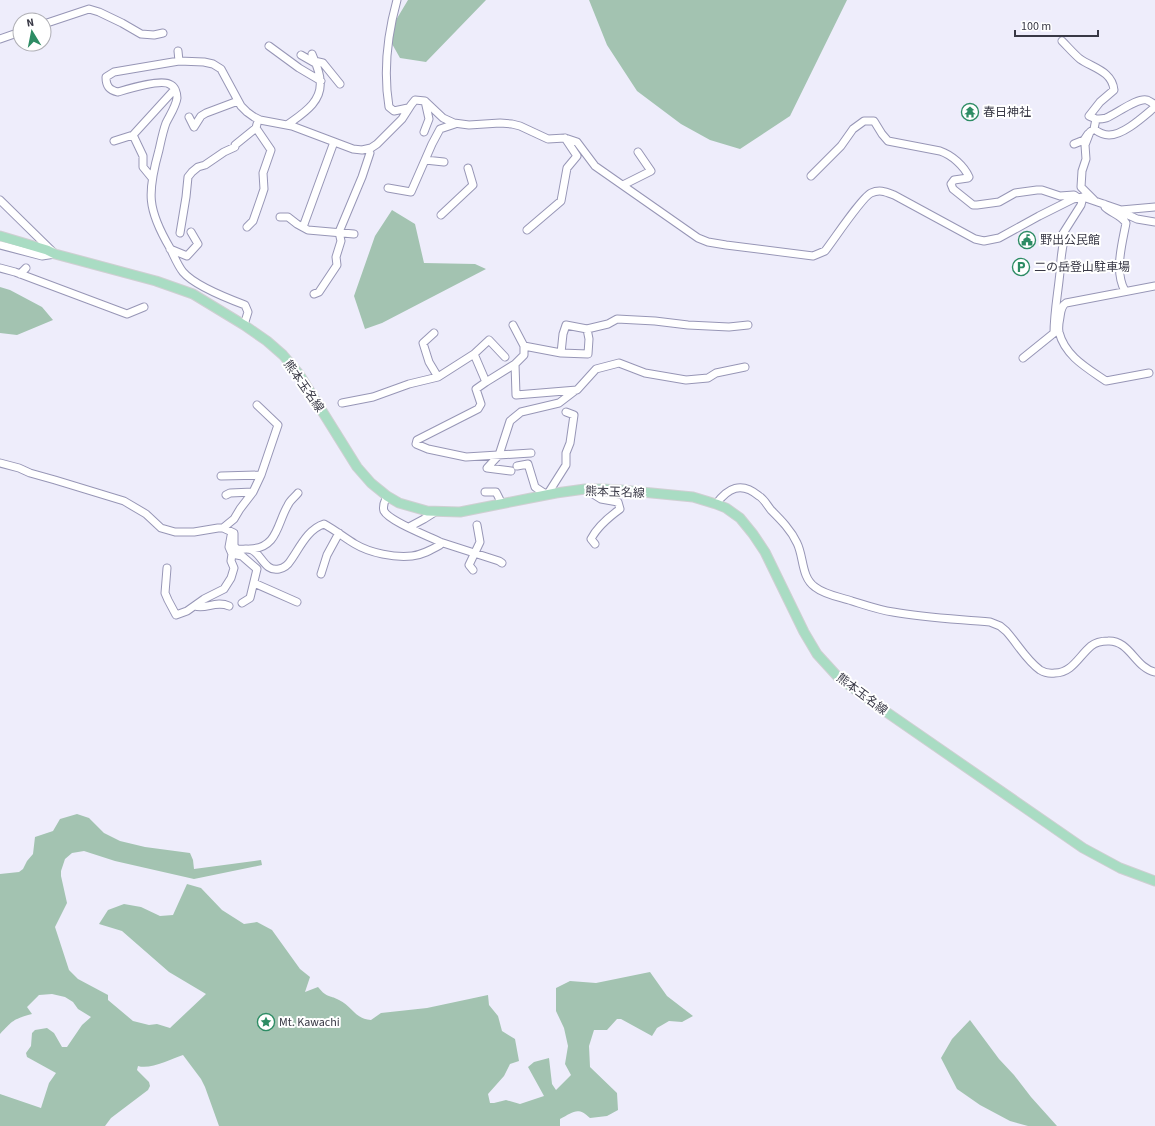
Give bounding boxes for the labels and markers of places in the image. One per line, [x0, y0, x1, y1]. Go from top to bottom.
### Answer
temple icon: 春日神社 [960, 102, 980, 122]
place label: 春日神社 [983, 104, 1031, 121]
public building icon: 野出公民館 [1017, 230, 1037, 250]
place label: 野出公民館 [1040, 232, 1100, 249]
parking icon: 二の岳登山駐車場 [1011, 257, 1031, 277]
place label: 二の岳登山駐車場 [1034, 259, 1130, 276]
place icon: Mt. Kawachi [256, 1012, 276, 1032]
place label: Mt. Kawachi [279, 1014, 340, 1031]

